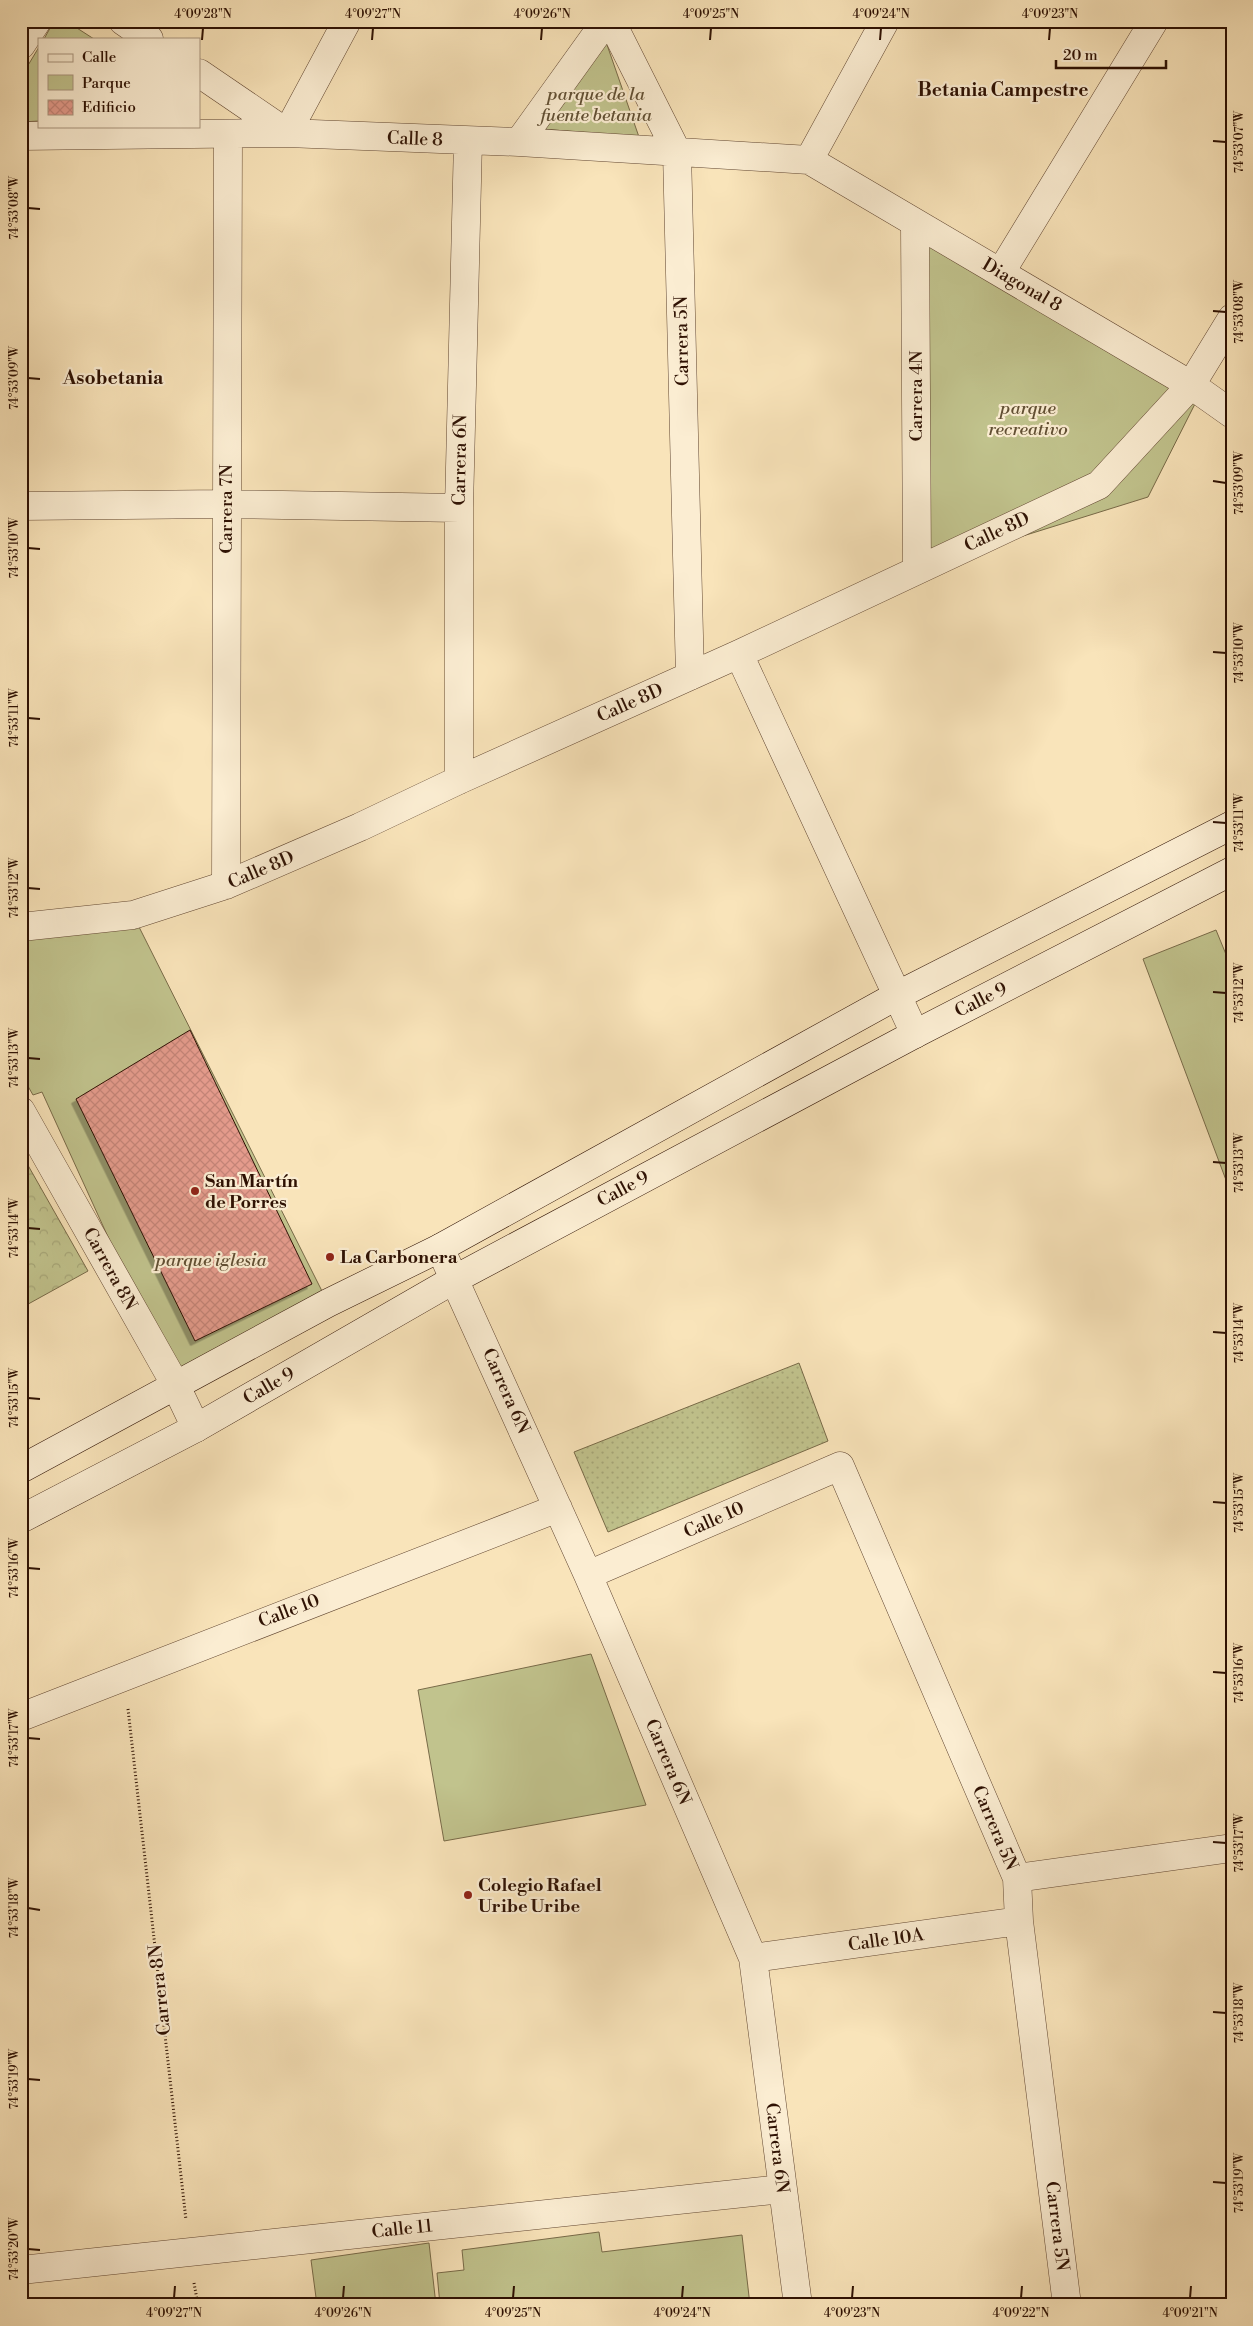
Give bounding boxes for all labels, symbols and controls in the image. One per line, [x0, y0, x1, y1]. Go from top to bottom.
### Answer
text: 4°09'28"N [174, 7, 232, 22]
text: 4°09'27"N [345, 7, 401, 22]
text: 4°09'26"N [513, 7, 571, 22]
text: 4°09'25"N [683, 7, 739, 22]
text: 4°09'24"N [852, 7, 910, 22]
text: 4°09'23"N [1022, 7, 1078, 22]
legend [38, 38, 200, 128]
scale bar [1056, 38, 1166, 70]
text: 20 m [1063, 46, 1098, 65]
text: Calle [82, 48, 116, 67]
text: Parque [82, 74, 131, 93]
district label: Betania Campestre [918, 78, 1088, 102]
park label: parque de la fuente betania [536, 83, 653, 127]
text: Edificio [82, 98, 136, 117]
text: 74°53'07"W [1232, 110, 1247, 173]
street label: Calle 8 [387, 127, 443, 151]
text: 74°53'08"W [7, 175, 22, 240]
street label: Diagonal 8 [978, 253, 1066, 317]
text: 74°53'08"W [1232, 279, 1247, 344]
street label: Carrera 5N [670, 295, 694, 386]
text: 74°53'09"W [7, 345, 22, 410]
street label: Carrera 4N [905, 350, 928, 441]
district label: Asobetania [62, 366, 164, 390]
park label: parque recreativo [988, 397, 1068, 441]
street label: Carrera 6N [448, 414, 472, 506]
text: 74°53'09"W [1232, 450, 1247, 515]
street label: Carrera 7N [215, 464, 238, 554]
street label: Calle 8D [960, 507, 1034, 557]
text: 74°53'10"W [7, 516, 22, 579]
text: 74°53'10"W [1232, 621, 1247, 684]
street label: Calle 8D [593, 678, 667, 728]
text: 74°53'11"W [7, 687, 22, 748]
text: 74°53'11"W [1232, 792, 1247, 853]
street label: Calle 8D [224, 846, 298, 894]
text: 74°53'12"W [7, 857, 22, 918]
text: 74°53'12"W [1232, 962, 1247, 1023]
street label: Calle 9 [951, 977, 1011, 1023]
text: 74°53'13"W [7, 1027, 22, 1088]
text: 74°53'13"W [1232, 1132, 1247, 1193]
street label: Calle 9 [593, 1166, 653, 1212]
place label: San Martín de Porres [205, 1170, 298, 1214]
marker: San Martín de Porres [189, 1185, 201, 1197]
text: 74°53'14"W [7, 1197, 22, 1258]
street label: Carrera 8N [78, 1224, 142, 1315]
place label: La Carbonera [340, 1246, 458, 1269]
park label: parque iglesia [153, 1249, 268, 1272]
marker: La Carbonera [324, 1251, 336, 1263]
text: 74°53'14"W [1232, 1302, 1247, 1363]
street label: Carrera 6N [477, 1345, 535, 1438]
street label: Calle 9 [239, 1362, 299, 1410]
text: 74°53'15"W [7, 1367, 22, 1428]
text: 74°53'15"W [1232, 1472, 1247, 1533]
street label: Calle 10 [680, 1496, 748, 1544]
text: 74°53'16"W [7, 1537, 22, 1598]
street label: Calle 10 [255, 1589, 323, 1633]
text: 74°53'16"W [1232, 1642, 1247, 1703]
text: 74°53'17"W [7, 1707, 22, 1768]
street label: Carrera 6N [640, 1716, 697, 1809]
street label: Carrera 5N [967, 1782, 1023, 1875]
text: 74°53'17"W [1232, 1812, 1247, 1873]
place label: Colegio Rafael Uribe Uribe [478, 1874, 602, 1918]
text: 74°53'18"W [7, 1877, 22, 1938]
marker: Colegio Rafael Uribe Uribe [462, 1889, 474, 1901]
street label: Calle 10A [847, 1923, 926, 1957]
street label: Carrera 8N [144, 1943, 176, 2037]
text: 74°53'18"W [1232, 1982, 1247, 2043]
text: 74°53'19"W [7, 2048, 22, 2109]
street label: Carrera 6N [760, 2101, 794, 2195]
text: 74°53'19"W [1232, 2152, 1247, 2213]
street label: Carrera 5N [1040, 2180, 1074, 2273]
street label: Calle 11 [370, 2214, 434, 2244]
text: 74°53'20"W [7, 2216, 22, 2281]
text: 4°09'27"N [146, 2306, 202, 2321]
text: 4°09'26"N [314, 2306, 372, 2321]
text: 4°09'25"N [485, 2306, 541, 2321]
text: 4°09'24"N [653, 2306, 711, 2321]
text: 4°09'23"N [824, 2306, 880, 2321]
text: 4°09'22"N [993, 2306, 1049, 2321]
text: 4°09'21"N [1162, 2306, 1218, 2321]

